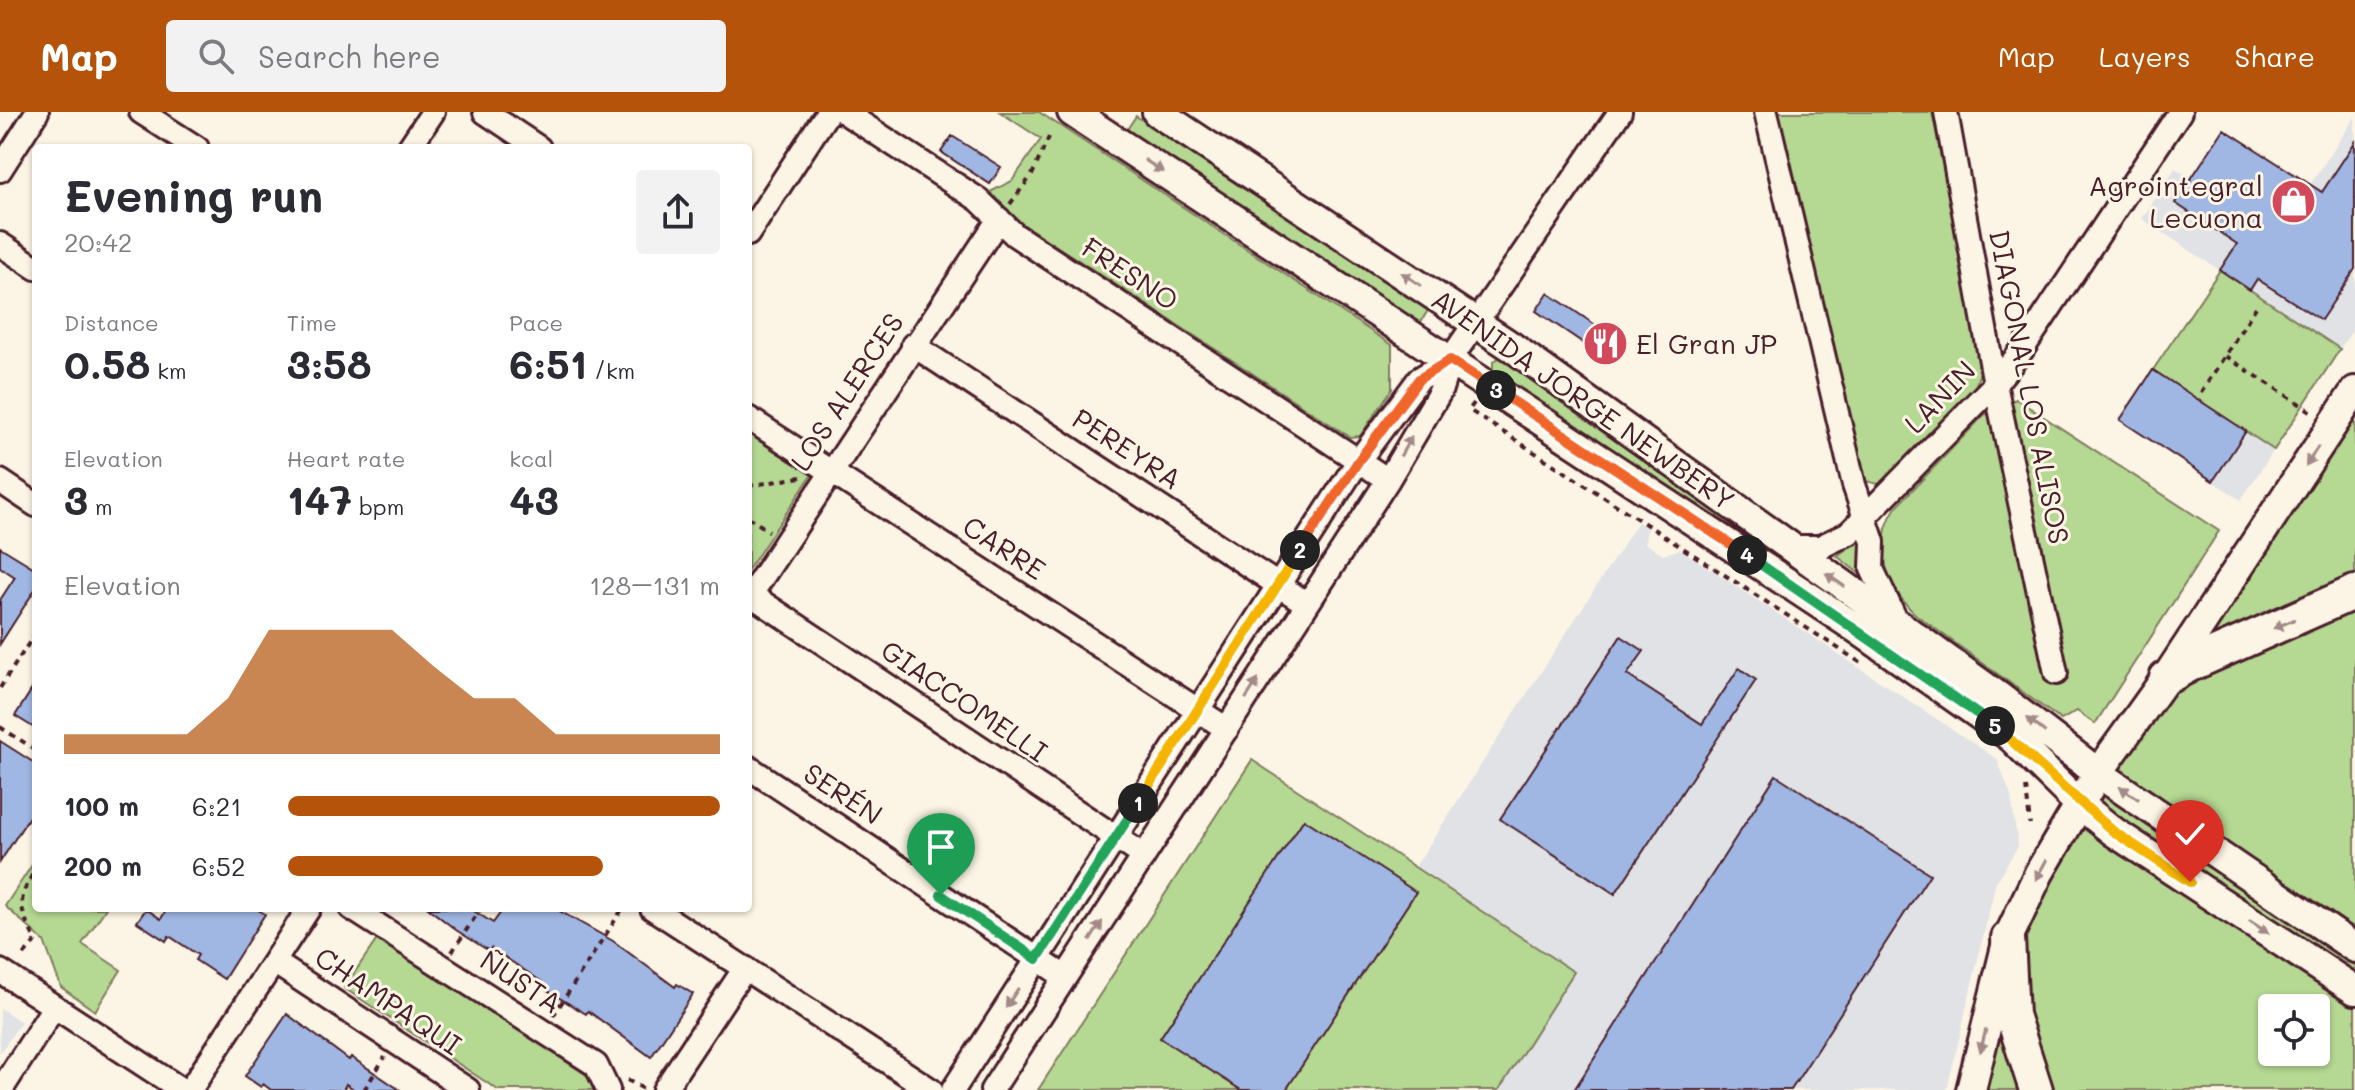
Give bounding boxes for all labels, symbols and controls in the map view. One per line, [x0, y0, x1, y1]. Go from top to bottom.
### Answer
search box [166, 20, 726, 92]
text: Map [40, 31, 118, 81]
icon: search [194, 34, 238, 78]
text: Search here [258, 36, 441, 76]
text: Map [1998, 38, 2055, 74]
text: Layers [2099, 38, 2191, 74]
text: Share [2235, 38, 2315, 74]
one-way arrow [1143, 158, 1164, 173]
text: Evening run [64, 166, 323, 223]
place label: Agrointegral Lecuona [2088, 167, 2263, 235]
button: share [636, 170, 720, 254]
shop icon: Agrointegral Lecuona [2270, 178, 2318, 226]
text: 20:42 [64, 225, 132, 259]
street label: DIAGONAL LOS ALISOS [1982, 227, 2078, 547]
street label: FRESNO [1075, 229, 1186, 318]
one-way arrow [1400, 272, 1422, 287]
street label: AVENIDA JORGE NEWBERY [1425, 281, 1742, 518]
street label: LOS ALERCES [782, 306, 911, 477]
text: Distance [64, 308, 159, 337]
text: Time [287, 308, 337, 337]
text: Pace [509, 308, 563, 337]
restaurant icon: El Gran JP [1581, 320, 1629, 368]
place label: El Gran JP [1636, 325, 1777, 361]
text: 0.58 [64, 337, 150, 389]
text: 3:58 [287, 337, 372, 389]
text: 6:51 [509, 337, 587, 389]
street label: LANIN [1896, 352, 1983, 440]
text: km [150, 356, 186, 385]
text: /km [587, 356, 635, 385]
pin: 3 [1476, 370, 1516, 410]
text: 3 [1489, 375, 1503, 404]
street label: PEREYRA [1066, 400, 1189, 497]
one-way arrow [1399, 435, 1413, 457]
text: Elevation [64, 444, 163, 473]
text: Heart rate [287, 444, 405, 473]
text: kcal [509, 444, 553, 473]
one-way arrow [2305, 445, 2320, 467]
text: 3 [64, 473, 88, 525]
text: 147 [287, 473, 352, 525]
text: 43 [509, 473, 559, 525]
text: m [88, 492, 113, 521]
text: bpm [352, 492, 404, 521]
street label: CARRE [956, 507, 1053, 587]
pin: 2 [1280, 530, 1320, 570]
text: 2 [1294, 535, 1306, 564]
pin: 4 [1727, 535, 1767, 575]
text: 4 [1740, 540, 1754, 569]
text: Elevation [64, 568, 181, 602]
text: 128–131 m [589, 568, 720, 602]
one-way arrow [1825, 573, 1846, 588]
one-way arrow [2272, 617, 2295, 630]
street label: GIACCOMELLI [875, 631, 1055, 769]
one-way arrow [1245, 678, 1259, 700]
pin: 5 [1975, 706, 2015, 746]
text: 5 [1989, 711, 2001, 740]
one-way arrow [2026, 718, 2046, 734]
street label: SERÉN [797, 755, 890, 832]
pin: 1 [1118, 783, 1158, 823]
one-way arrow [2118, 786, 2140, 801]
text: 1 [1133, 788, 1143, 817]
text: 100 m [64, 789, 139, 823]
text: 6:21 [192, 789, 242, 823]
pin [2156, 800, 2224, 882]
icon: check [2168, 812, 2212, 856]
pin [907, 813, 975, 895]
icon: arrive [919, 825, 963, 869]
text: 200 m [64, 849, 142, 883]
text: 6:52 [192, 849, 245, 883]
one-way arrow [2035, 858, 2048, 881]
one-way arrow [1088, 920, 1103, 941]
one-way arrow [2248, 920, 2269, 935]
street label: CHAMPAQUI [309, 938, 469, 1062]
street label: ÑUSTA [474, 942, 569, 1021]
one-way arrow [1004, 988, 1019, 1009]
map controls [2258, 994, 2330, 1066]
button: locate [2258, 994, 2330, 1066]
one-way arrow [1976, 1029, 1988, 1054]

